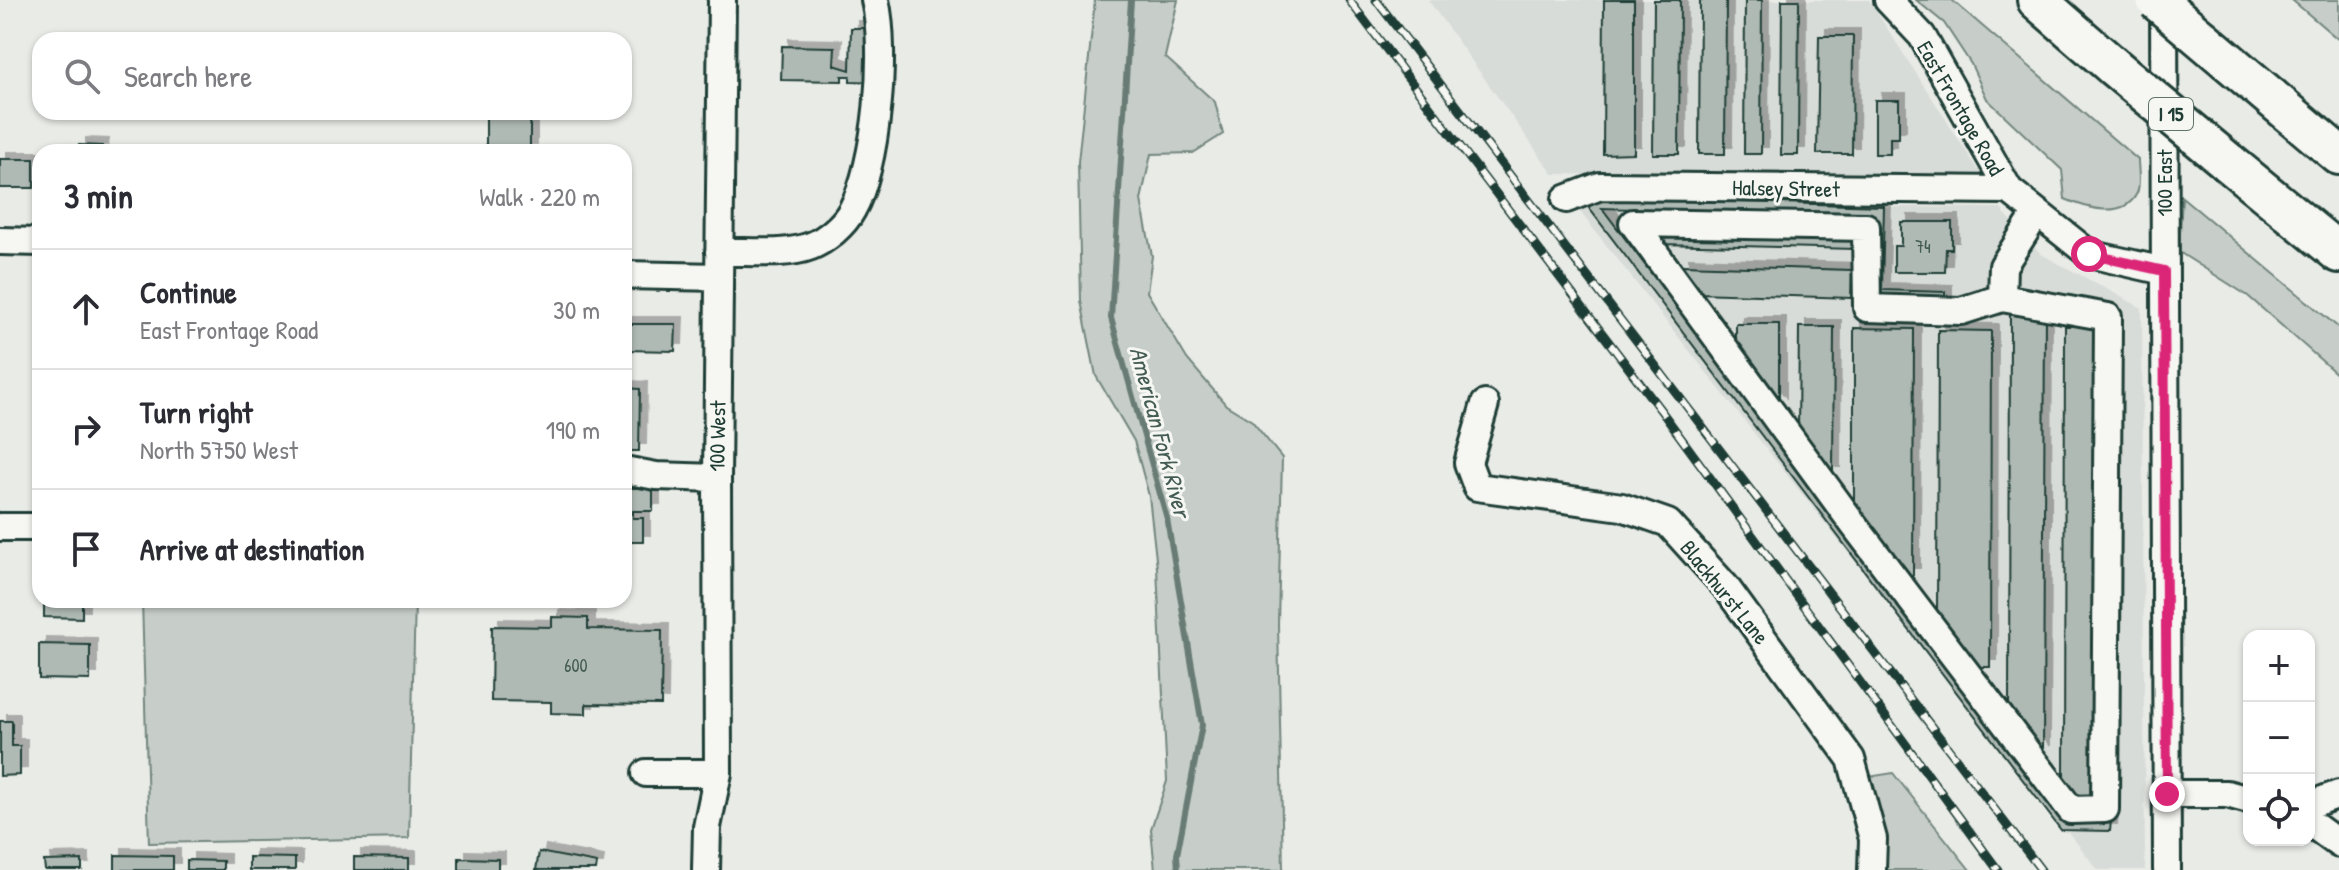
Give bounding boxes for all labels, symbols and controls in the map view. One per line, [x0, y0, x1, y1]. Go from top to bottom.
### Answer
search box [32, 32, 632, 120]
street label: East Frontage Road [1910, 35, 2012, 181]
icon: search [60, 54, 104, 98]
text: Search here [124, 56, 252, 96]
road number: I 15 [2149, 98, 2193, 130]
street label: 100 East [2149, 149, 2179, 217]
street label: Halsey Street [1732, 172, 1840, 204]
text: 3 min [64, 173, 133, 219]
text: Walk · 220 m [479, 179, 600, 214]
house number: 74 [1915, 234, 1931, 259]
route start [2071, 236, 2107, 272]
text: Continue [140, 272, 237, 312]
icon: ahead [64, 287, 108, 331]
text: 30 m [553, 292, 600, 327]
text: East Frontage Road [140, 312, 318, 347]
water label: American Fork River [1123, 343, 1200, 523]
text: Turn right [140, 392, 253, 432]
street label: 100 West [701, 400, 733, 472]
icon: right [64, 407, 108, 451]
text: 190 m [546, 412, 600, 447]
text: North 5750 West [140, 432, 298, 467]
icon: arrive [64, 527, 108, 571]
text: Arrive at destination [140, 529, 365, 569]
street label: Blackhurst Lane [1674, 533, 1777, 651]
map controls [2243, 630, 2315, 846]
button: + [2243, 630, 2315, 702]
house number: 600 [564, 653, 588, 678]
button: − [2243, 702, 2315, 774]
button: locate [2243, 774, 2315, 846]
route end [2149, 776, 2185, 812]

